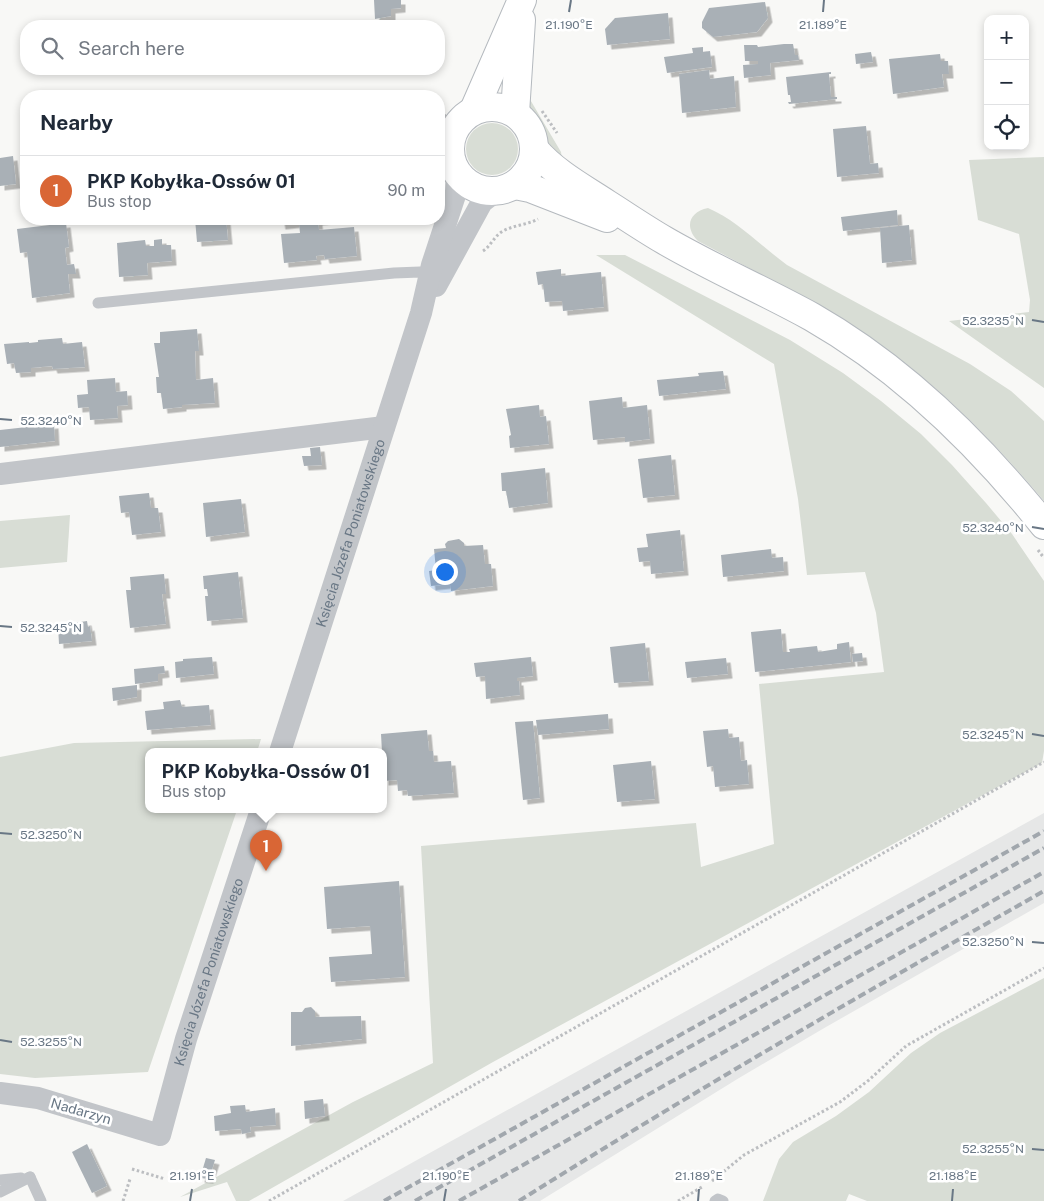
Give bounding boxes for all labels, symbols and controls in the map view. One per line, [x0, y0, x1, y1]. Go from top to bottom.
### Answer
map controls [984, 15, 1029, 150]
button: + [984, 15, 1029, 60]
text: 21.190°E [545, 18, 593, 32]
text: 21.189°E [799, 18, 847, 32]
search box [20, 20, 445, 75]
icon: search [38, 34, 66, 62]
text: Search here [78, 37, 185, 59]
button: − [984, 60, 1029, 105]
button: locate [984, 105, 1029, 150]
text: Nearby [40, 110, 113, 135]
text: PKP Kobyłka-Ossów 01 [87, 170, 296, 192]
text: 1 [53, 181, 59, 200]
text: 90 m [388, 181, 425, 200]
text: Bus stop [87, 192, 151, 211]
text: 52.3235°N [962, 314, 1024, 328]
text: 52.3240°N [20, 414, 82, 428]
street label: Księcia Józefa Poniatowskiego [313, 437, 388, 629]
text: 52.3240°N [962, 521, 1024, 535]
your location [432, 559, 458, 585]
text: 52.3245°N [20, 621, 82, 635]
text: 52.3245°N [962, 728, 1024, 742]
popup [145, 748, 387, 813]
text: PKP Kobyłka-Ossów 01 [162, 760, 370, 782]
text: Bus stop [162, 782, 226, 801]
text: 52.3250°N [20, 828, 82, 842]
pin: 1 [250, 830, 282, 871]
street label: Księcia Józefa Poniatowskiego [171, 876, 246, 1068]
text: 52.3250°N [962, 935, 1024, 949]
text: 52.3255°N [20, 1035, 82, 1049]
street label: Nadarzyn [49, 1095, 113, 1127]
text: 52.3255°N [962, 1142, 1024, 1156]
text: 21.191°E [169, 1169, 215, 1183]
text: 21.190°E [422, 1169, 470, 1183]
text: 21.189°E [675, 1169, 723, 1183]
text: 21.188°E [929, 1169, 977, 1183]

